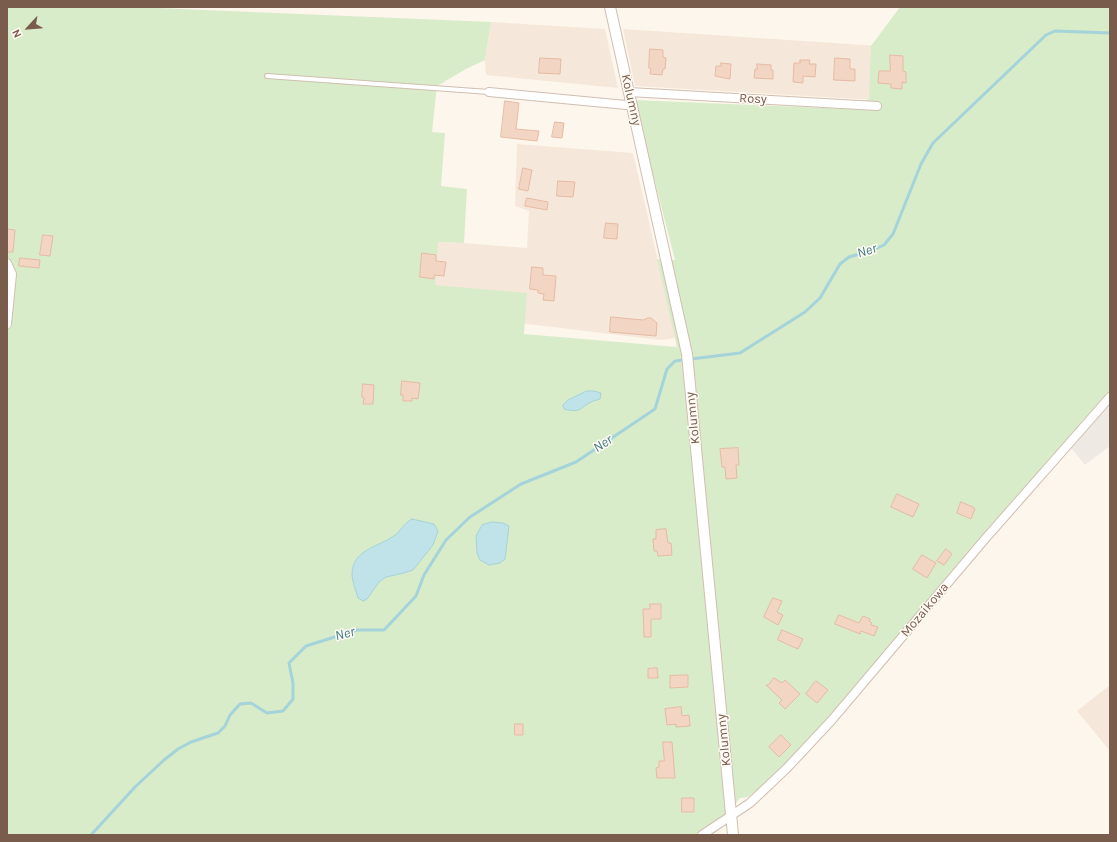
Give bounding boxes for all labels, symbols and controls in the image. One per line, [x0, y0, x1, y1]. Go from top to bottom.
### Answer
north arrow [8, 8, 48, 48]
text: N [9, 27, 24, 40]
street label: Kolumny [617, 73, 645, 127]
street label: Rosy [739, 90, 767, 108]
water label: Ner [855, 240, 879, 262]
street label: Kolumny [682, 391, 704, 445]
water label: Ner [590, 431, 616, 457]
street label: Mozaikowa [898, 580, 952, 640]
water label: Ner [333, 623, 357, 645]
street label: Kolumny [713, 713, 735, 767]

